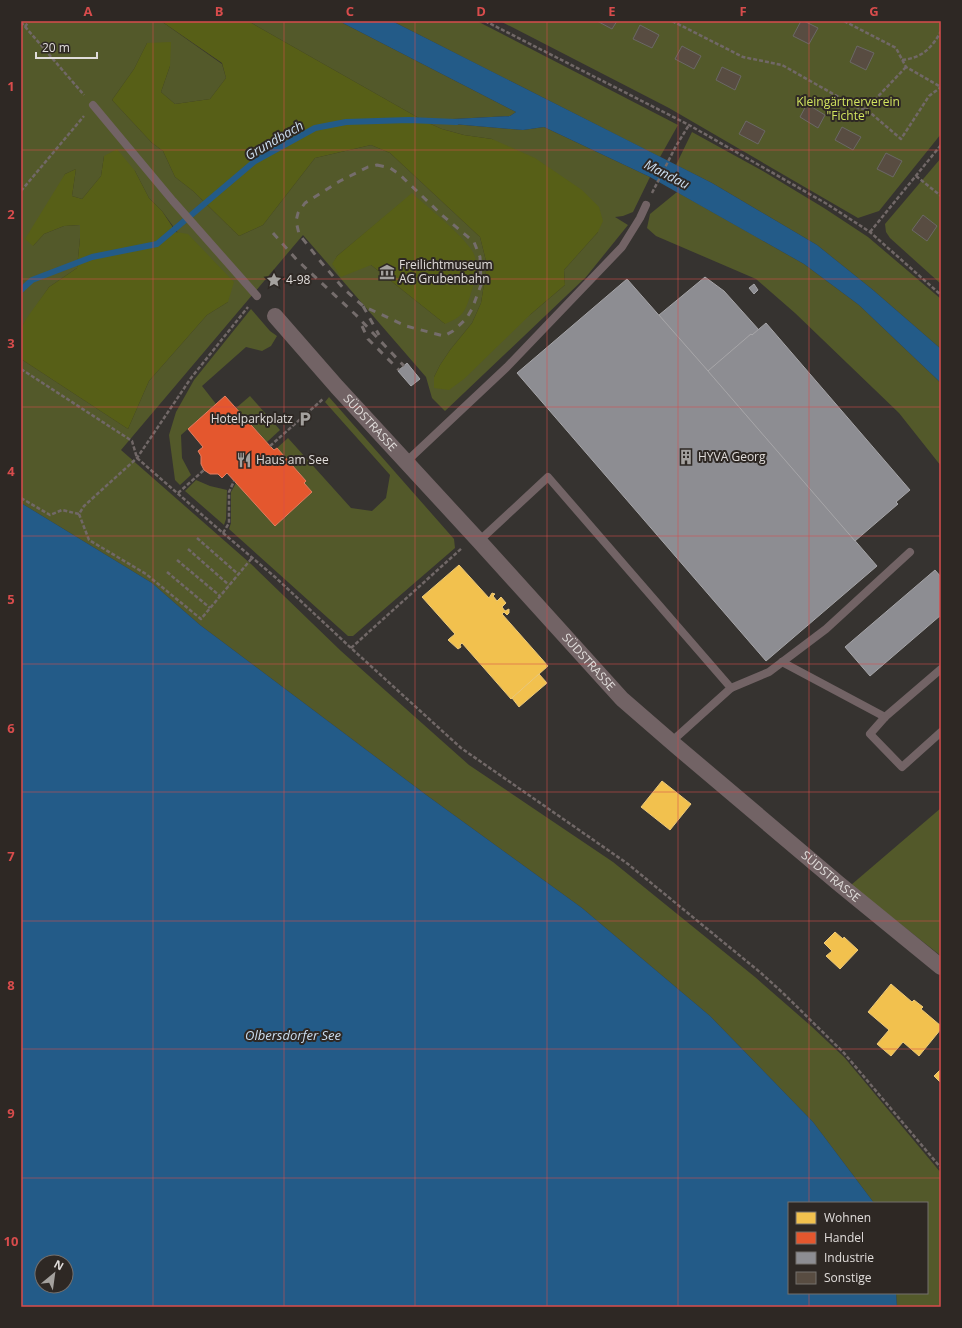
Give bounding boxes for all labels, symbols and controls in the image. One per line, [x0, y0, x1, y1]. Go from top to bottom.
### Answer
text: A [84, 2, 93, 20]
text: B [215, 2, 224, 20]
text: C [346, 2, 354, 20]
text: D [476, 2, 486, 20]
text: E [608, 2, 616, 20]
text: F [739, 2, 747, 20]
text: G [869, 2, 879, 20]
scale bar [36, 34, 97, 60]
text: 20 m [42, 39, 70, 56]
text: 1 [7, 77, 15, 95]
park label: Kleingärtnerverein "Fichte" [796, 93, 900, 124]
water label: Grundbach [241, 116, 307, 164]
water label: Mandau [641, 155, 693, 193]
text: 2 [7, 205, 15, 223]
place label: Freilichtmuseum AG Grubenbahn [399, 256, 493, 287]
museum icon: Freilichtmuseum AG Grubenbahn [378, 263, 396, 281]
place icon: 4-98 [265, 271, 283, 289]
place label: 4-98 [286, 271, 311, 288]
text: 3 [7, 334, 15, 352]
street label: SÜDSTRASSE [340, 390, 401, 455]
place label: Hotelparkplatz [211, 410, 293, 427]
parking icon: Hotelparkplatz [296, 410, 314, 428]
building icon: HYVA Georg [677, 448, 695, 466]
place label: HYVA Georg [698, 448, 766, 465]
restaurant icon: Haus am See [235, 451, 253, 469]
place label: Haus am See [256, 451, 329, 468]
text: 4 [7, 462, 15, 480]
text: 5 [7, 590, 15, 608]
street label: SÜDSTRASSE [558, 629, 619, 694]
text: 6 [7, 719, 15, 737]
text: 7 [7, 847, 15, 865]
street label: SÜDSTRASSE [798, 847, 864, 906]
text: 8 [7, 976, 15, 994]
water label: Olbersdorfer See [245, 1026, 341, 1044]
text: 9 [7, 1104, 15, 1122]
legend [788, 1202, 928, 1294]
text: Wohnen [824, 1209, 871, 1226]
text: Handel [824, 1229, 864, 1246]
text: 10 [4, 1232, 18, 1250]
text: Industrie [824, 1249, 874, 1266]
north arrow [34, 1254, 74, 1294]
text: N [52, 1256, 67, 1274]
text: Sonstige [824, 1269, 872, 1286]

